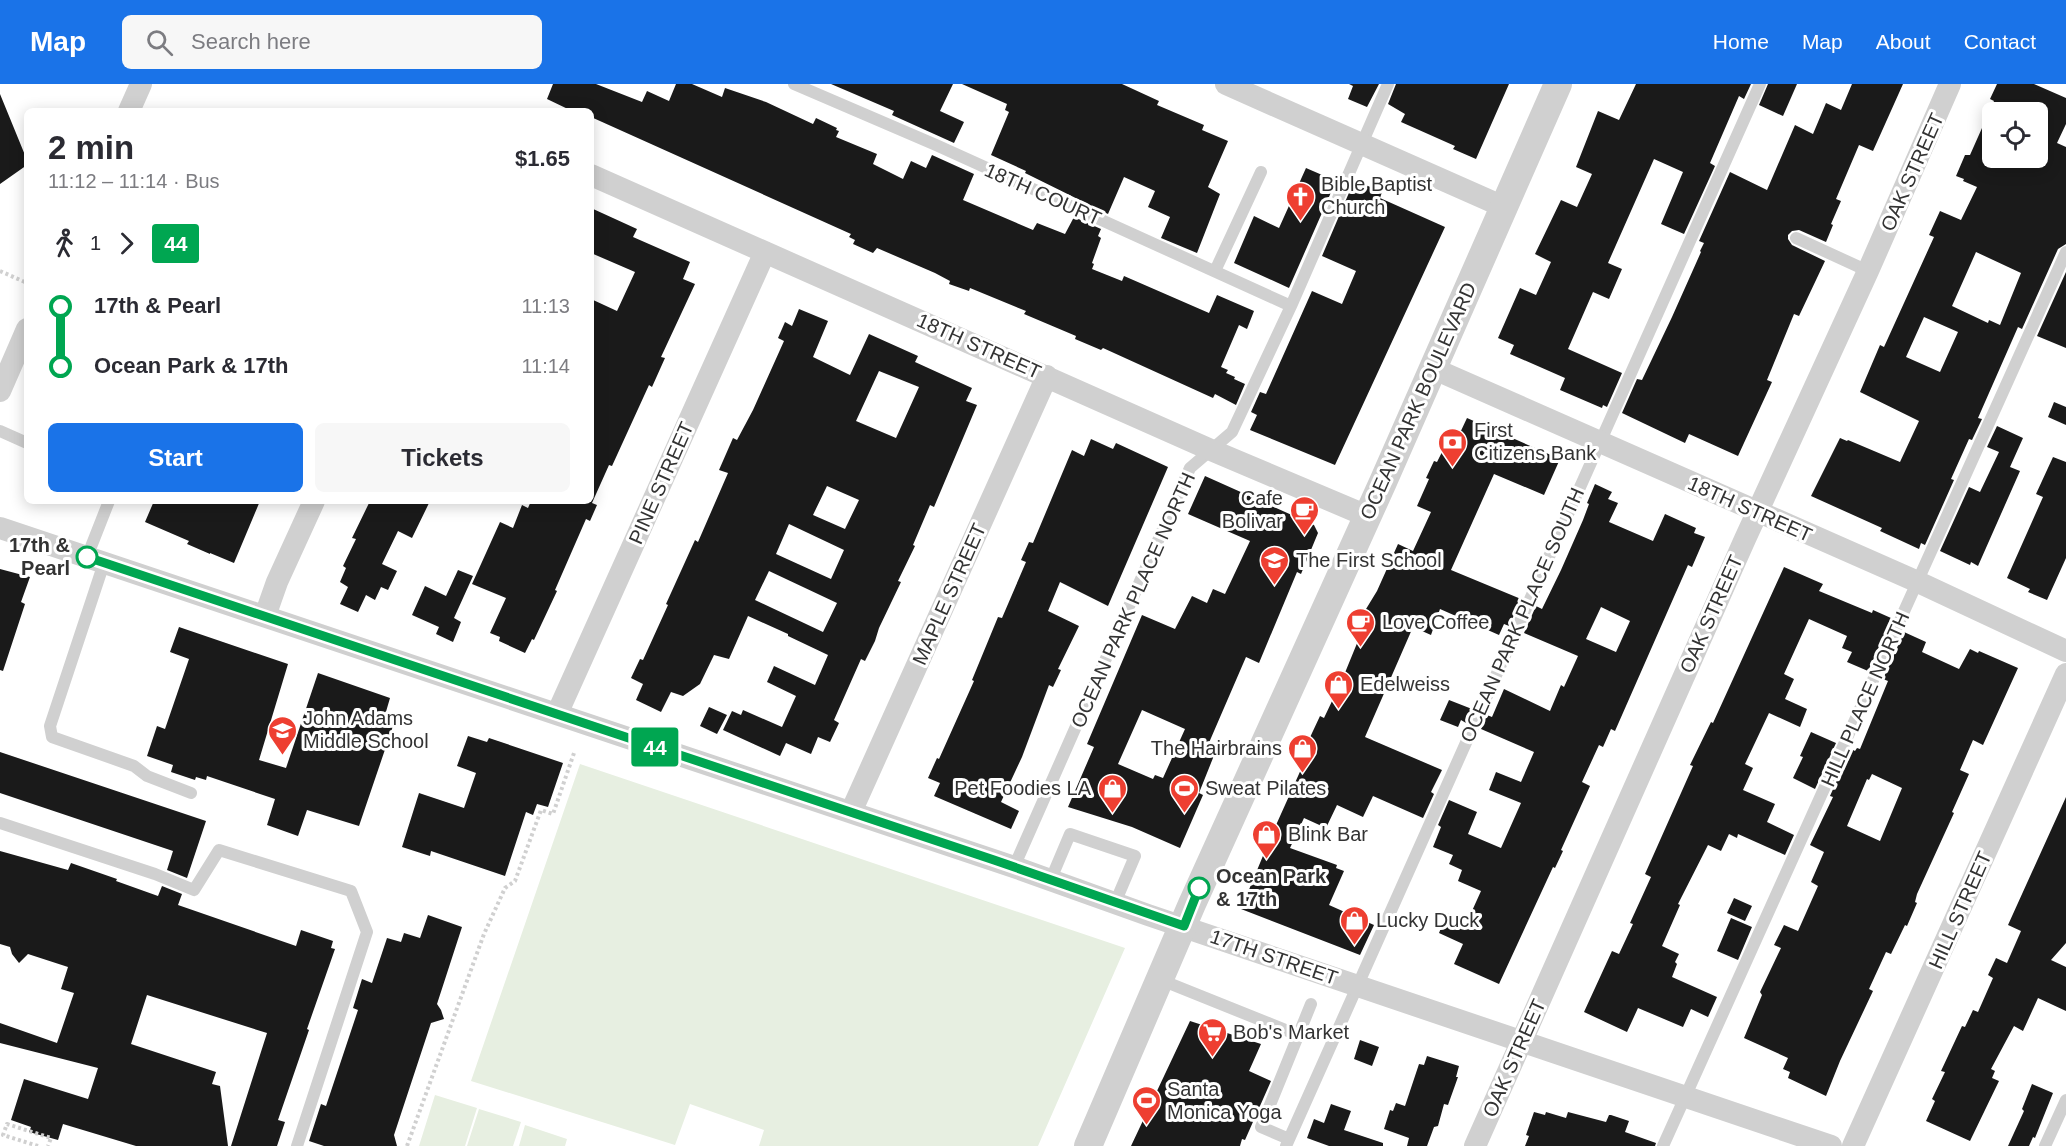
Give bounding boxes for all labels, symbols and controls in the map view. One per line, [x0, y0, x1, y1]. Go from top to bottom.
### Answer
search box [122, 15, 542, 69]
text: Map [30, 26, 86, 57]
icon: search [143, 26, 176, 59]
text: Search here [191, 29, 311, 54]
text: Home [1713, 30, 1769, 53]
text: Map [1802, 30, 1843, 53]
text: About [1876, 30, 1931, 53]
text: Contact [1964, 30, 2036, 53]
map controls [1982, 102, 2048, 168]
button: locate [1982, 102, 2048, 168]
street label: OAK STREET [1876, 110, 1948, 234]
text: 2 min [48, 129, 134, 166]
text: $1.65 [515, 146, 570, 171]
street label: 18TH COURT [981, 158, 1105, 230]
text: 11:12 – 11:14 · Bus [48, 170, 220, 192]
place label: Bible Baptist Church [1321, 173, 1433, 218]
church icon: Bible Baptist Church [1284, 180, 1316, 222]
icon: walk [48, 227, 81, 260]
icon: forward [110, 227, 143, 260]
text: 1 [90, 232, 101, 254]
text: 44 [164, 232, 187, 255]
street label: OCEAN PARK BOULEVARD [1356, 279, 1480, 523]
text: 17th & Pearl [94, 293, 221, 318]
text: 11:13 [521, 295, 570, 317]
street label: 18TH STREET [914, 309, 1044, 383]
text: Ocean Park & 17th [94, 353, 288, 378]
text: 11:14 [521, 355, 570, 377]
street label: PINE STREET [624, 419, 698, 547]
place label: First Citizens Bank [1474, 419, 1597, 464]
button: Start [48, 423, 303, 492]
button: Tickets [315, 423, 570, 492]
bank icon: First Citizens Bank [1437, 426, 1469, 468]
street label: OCEAN PARK PLACE NORTH [1067, 469, 1199, 731]
street label: 18TH STREET [1685, 472, 1815, 546]
street label: OCEAN PARK PLACE SOUTH [1456, 484, 1588, 746]
place label: Cafe Bolivar [1222, 487, 1283, 532]
cafe icon: Cafe Bolivar [1288, 494, 1320, 536]
street label: MAPLE STREET [908, 520, 990, 668]
place label: 17th & Pearl [9, 534, 70, 579]
school or university icon: The First School [1259, 544, 1291, 586]
marker: 17th & Pearl [76, 546, 98, 568]
place label: The First School [1296, 549, 1442, 571]
street label: OAK STREET [1675, 552, 1747, 676]
cafe icon: Love Coffee [1345, 606, 1377, 648]
street label: HILL PLACE NORTH [1817, 608, 1913, 790]
place label: Love Coffee [1382, 611, 1490, 633]
shop icon: Edelweiss [1323, 668, 1355, 710]
place label: Edelweiss [1360, 673, 1450, 695]
place label: John Adams Middle School [303, 707, 429, 752]
school or university icon: John Adams Middle School [266, 714, 298, 756]
line badge: 44 [628, 728, 682, 766]
shop icon: The Hairbrains [1287, 732, 1319, 774]
text: 44 [643, 736, 667, 759]
place label: The Hairbrains [1151, 737, 1282, 759]
shop icon: Pet Foodies LA [1096, 772, 1128, 814]
sports icon: Sweat Pilates [1168, 772, 1200, 814]
place label: Pet Foodies LA [954, 777, 1092, 799]
place label: Sweat Pilates [1205, 777, 1326, 799]
shop icon: Blink Bar [1251, 818, 1283, 860]
place label: Blink Bar [1288, 823, 1368, 845]
street label: HILL STREET [1924, 848, 1996, 972]
place label: Ocean Park & 17th [1216, 865, 1327, 910]
marker: Ocean Park & 17th [1188, 877, 1210, 899]
shop icon: Lucky Duck [1339, 904, 1371, 946]
place label: Lucky Duck [1376, 909, 1480, 931]
street label: 17TH STREET [1207, 925, 1341, 989]
street label: OAK STREET [1478, 996, 1550, 1120]
supermarket icon: Bob's Market [1196, 1016, 1228, 1058]
place label: Bob's Market [1233, 1021, 1350, 1043]
place label: Santa Monica Yoga [1167, 1078, 1282, 1123]
sports icon: Santa Monica Yoga [1130, 1084, 1162, 1126]

